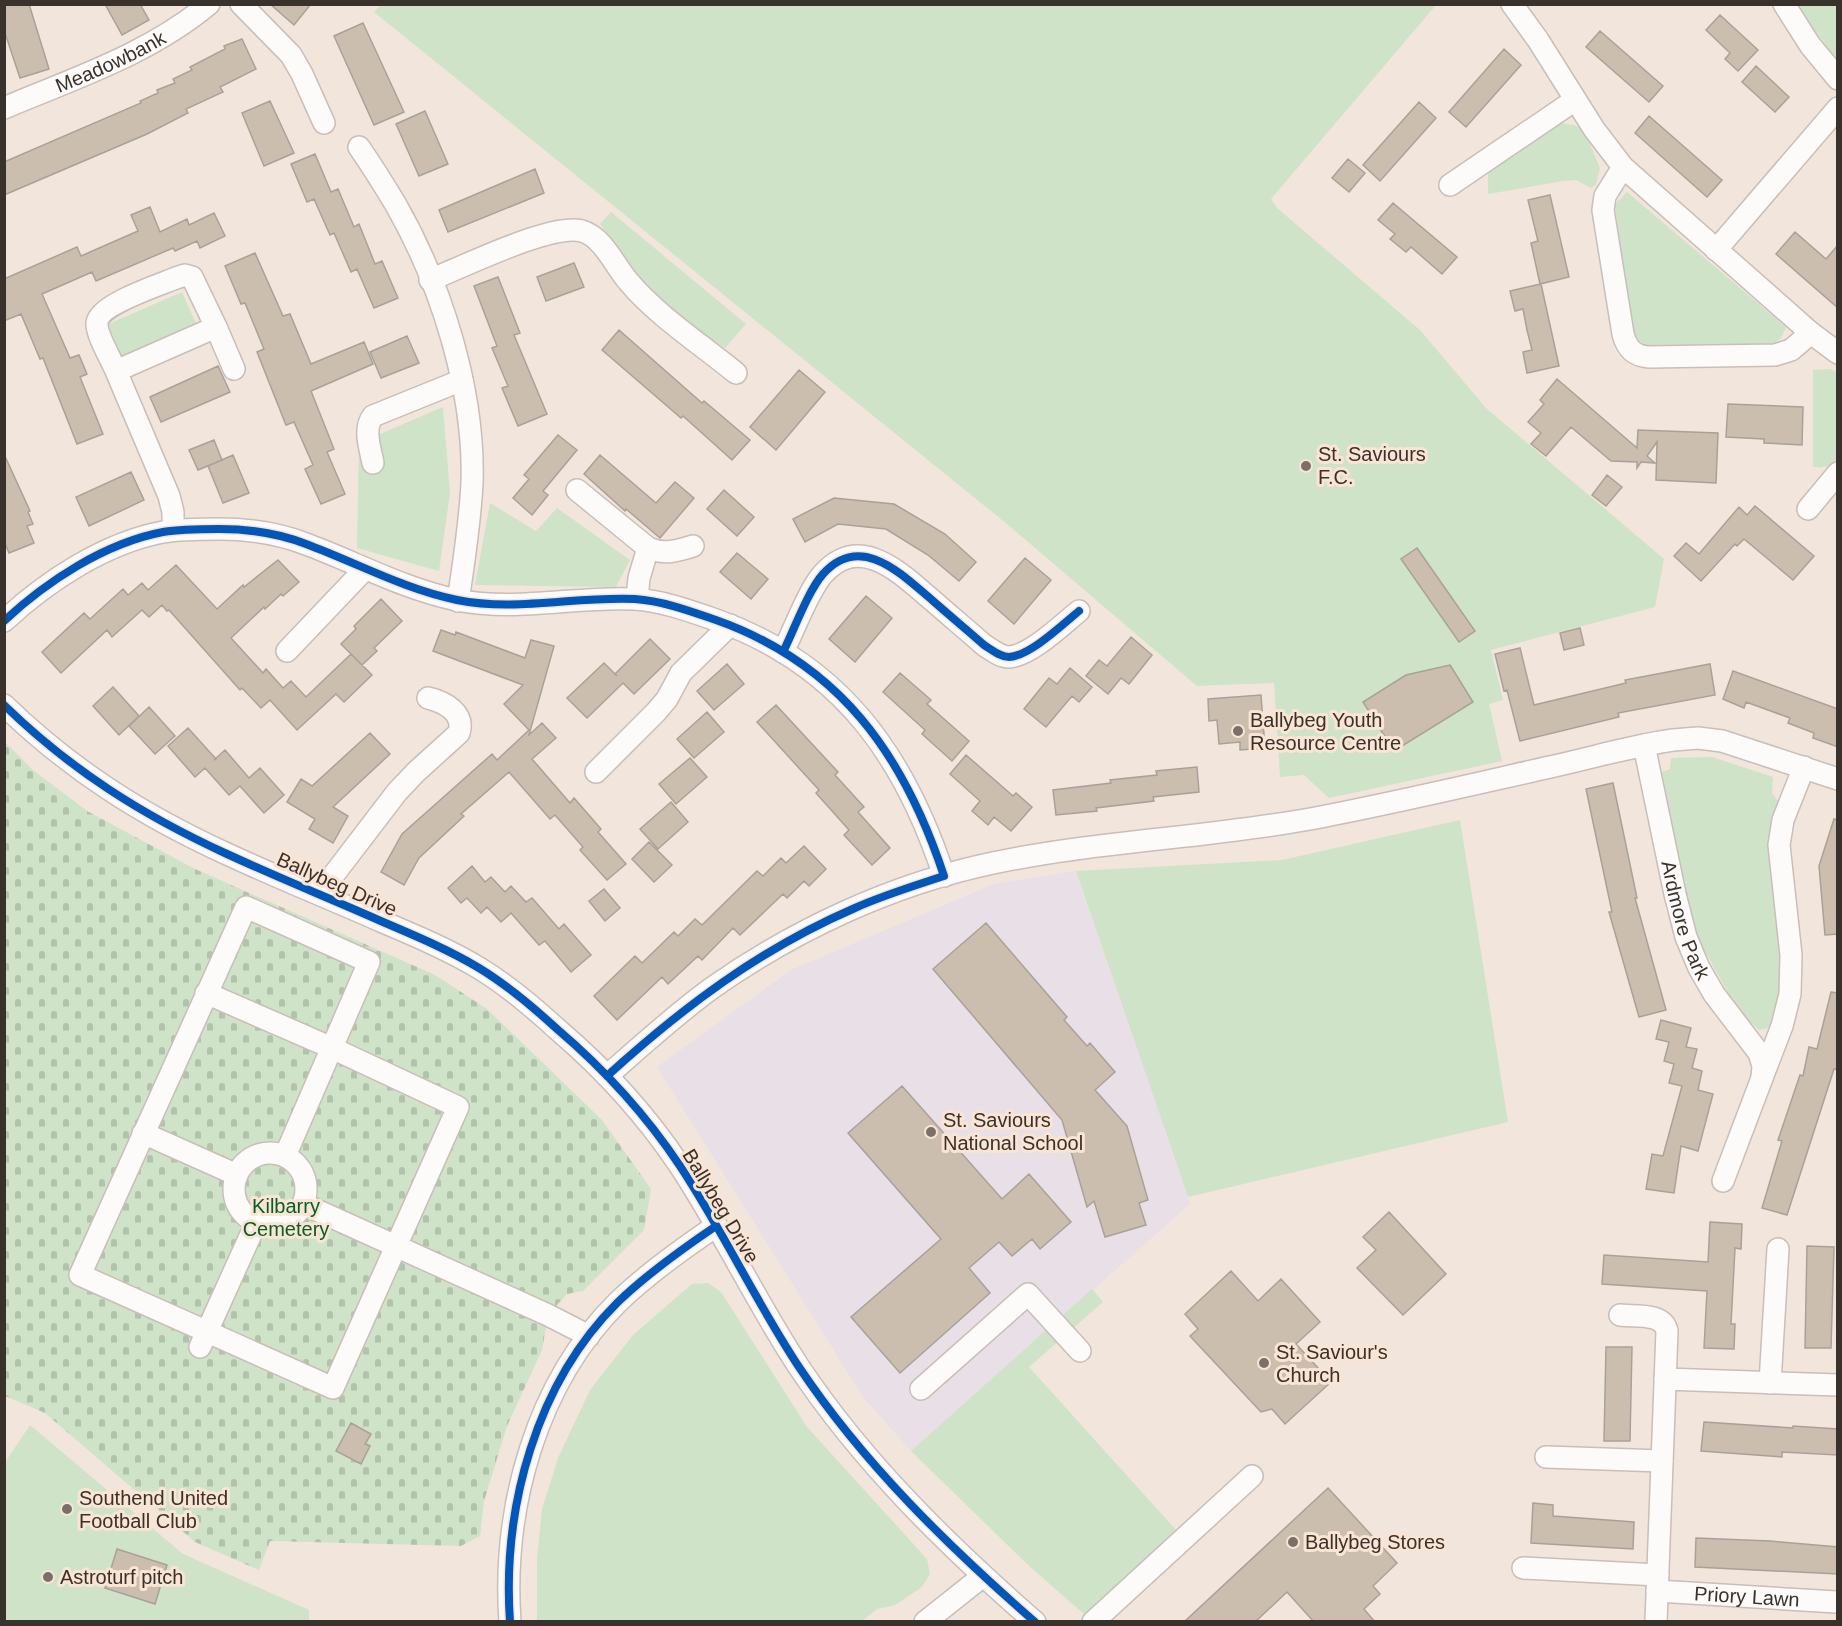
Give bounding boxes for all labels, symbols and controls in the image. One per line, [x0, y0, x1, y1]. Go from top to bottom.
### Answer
street label: Meadowbank [52, 26, 170, 97]
place label: St. Saviours F.C. [1318, 443, 1426, 488]
marker: St. Saviours F.C. [1299, 459, 1313, 473]
place label: Ballybeg Youth Resource Centre [1250, 709, 1401, 754]
marker: Ballybeg Youth Resource Centre [1231, 724, 1245, 738]
street label: Ballybeg Drive [274, 848, 400, 920]
street label: Ardmore Park [1657, 859, 1715, 984]
place label: St. Saviours National School [943, 1109, 1083, 1154]
marker: St. Saviours National School [924, 1125, 938, 1139]
street label: Ballybeg Drive [678, 1145, 764, 1267]
park label: Kilbarry Cemetery [243, 1195, 329, 1240]
place label: St. Saviour's Church [1276, 1341, 1388, 1386]
marker: St. Saviour's Church [1257, 1356, 1271, 1370]
place label: Southend United Football Club [79, 1487, 228, 1532]
marker: Southend United Football Club [60, 1502, 74, 1516]
place label: Ballybeg Stores [1305, 1531, 1445, 1553]
marker: Ballybeg Stores [1286, 1535, 1300, 1549]
place label: Astroturf pitch [60, 1566, 183, 1588]
marker: Astroturf pitch [41, 1570, 55, 1584]
street label: Priory Lawn [1693, 1582, 1800, 1611]

